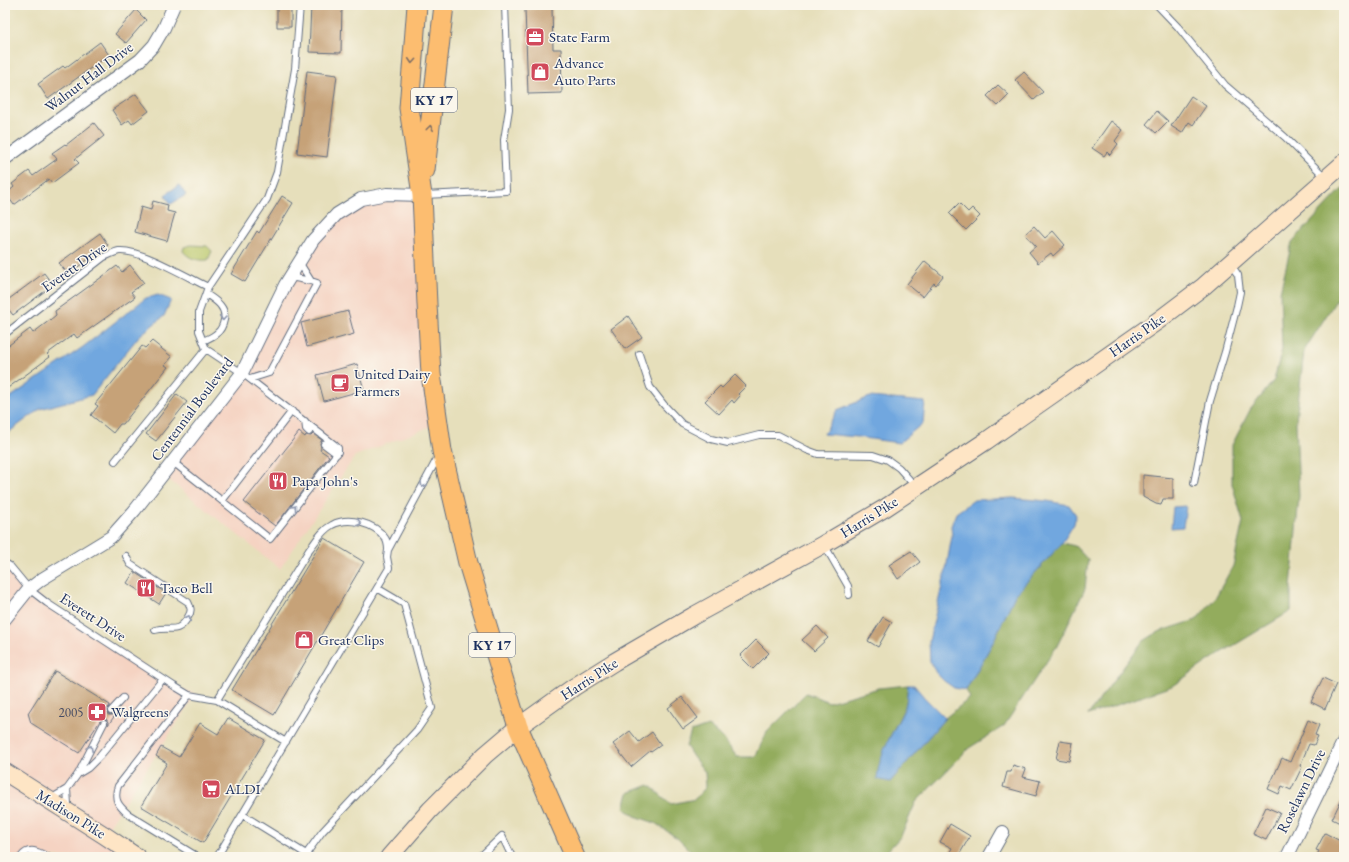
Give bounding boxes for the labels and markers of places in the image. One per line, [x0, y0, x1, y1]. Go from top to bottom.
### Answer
office icon: State Farm [524, 26, 546, 48]
place label: State Farm [549, 27, 610, 46]
place label: Advance Auto Parts [553, 53, 616, 89]
shop icon: Advance Auto Parts [529, 61, 551, 83]
place label: United Dairy Farmers [354, 364, 431, 400]
cafe icon: United Dairy Farmers [329, 372, 351, 394]
restaurant icon: Papa John's [267, 470, 289, 492]
place label: Papa John's [292, 471, 358, 490]
restaurant icon: Taco Bell [135, 577, 157, 599]
place label: Taco Bell [160, 578, 213, 597]
shop icon: Great Clips [293, 629, 315, 651]
place label: Great Clips [318, 630, 384, 649]
pharmacy icon: Walgreens [86, 701, 108, 723]
place label: Walgreens [111, 702, 169, 721]
supermarket icon: ALDI [200, 778, 222, 800]
place label: ALDI [224, 779, 261, 798]

